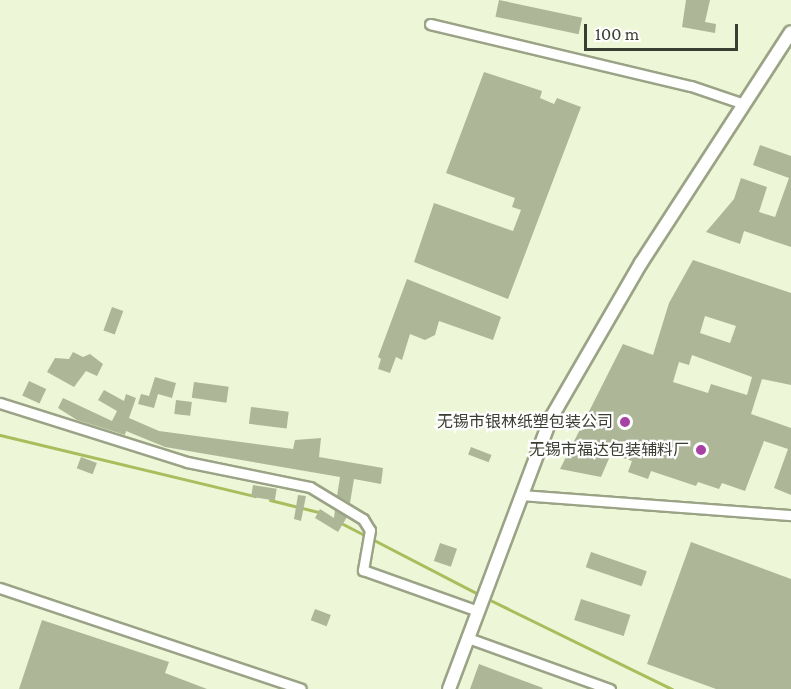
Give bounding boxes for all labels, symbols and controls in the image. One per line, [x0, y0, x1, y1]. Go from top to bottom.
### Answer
scale bar [587, 12, 742, 50]
text: 100 m [595, 24, 639, 44]
place label: 无锡市银林纸塑包装公司 [437, 412, 613, 432]
marker: 无锡市银林纸塑包装公司 [618, 415, 632, 429]
place label: 无锡市福达包装辅料厂 [529, 440, 689, 460]
marker: 无锡市福达包装辅料厂 [694, 443, 708, 457]

